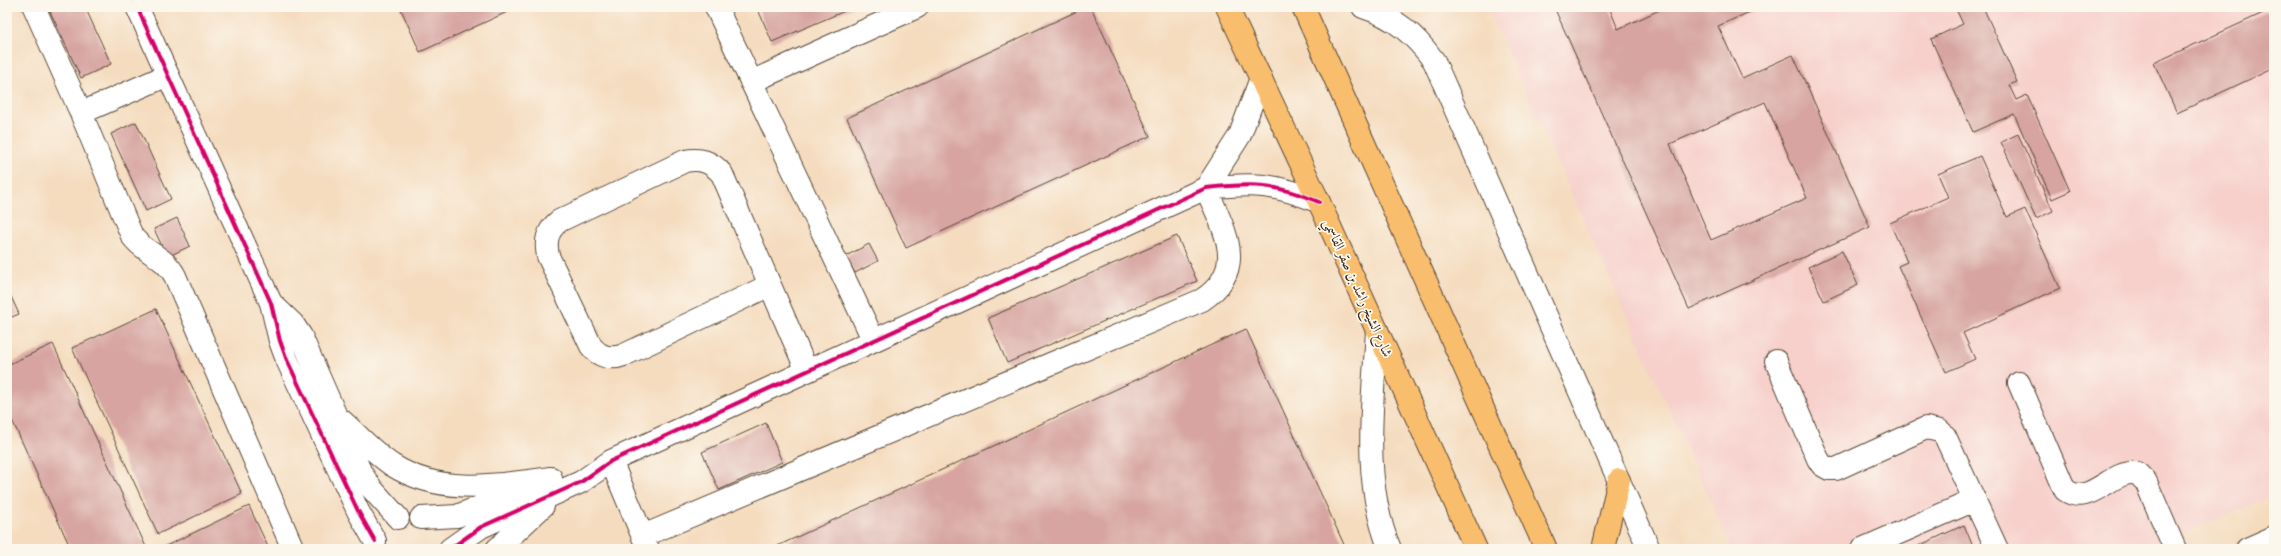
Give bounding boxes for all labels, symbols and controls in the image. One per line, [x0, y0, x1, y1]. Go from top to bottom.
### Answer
street label: شارع الشيخ راشد بن صقر القاسمي [1316, 216, 1397, 361]

